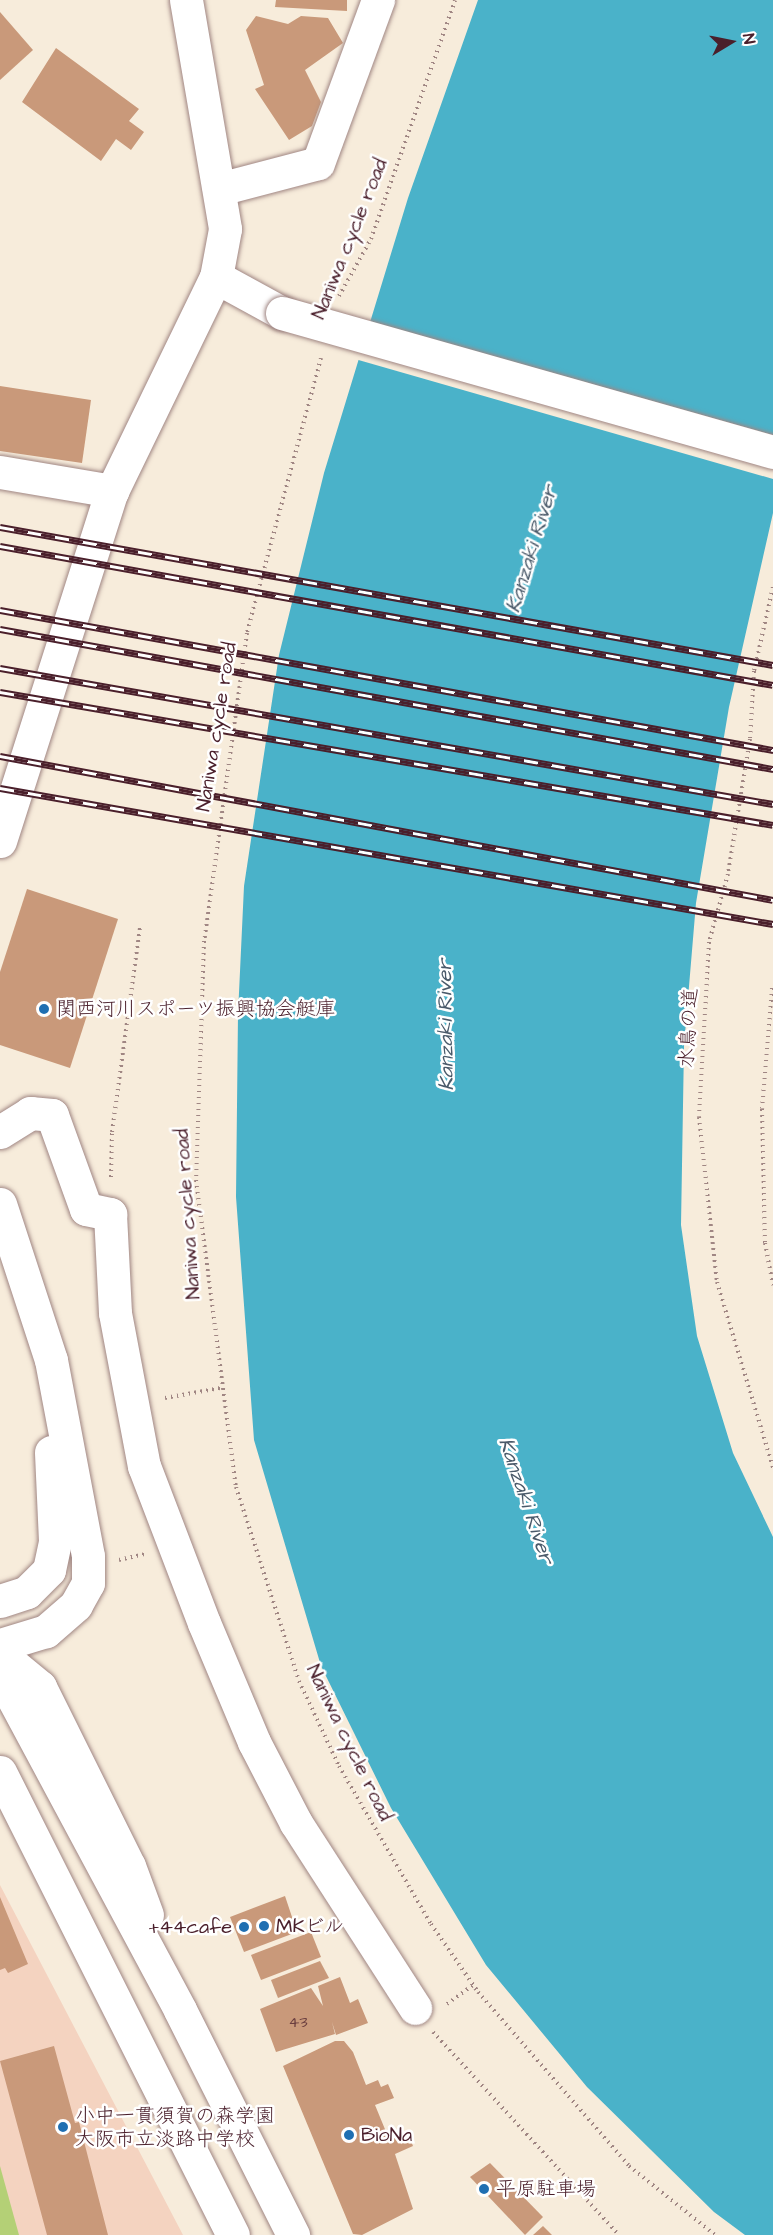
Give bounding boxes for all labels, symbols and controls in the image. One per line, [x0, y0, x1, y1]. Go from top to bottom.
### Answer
north arrow [701, 12, 761, 72]
text: N [737, 32, 760, 46]
street label: Naniwa cycle road [307, 155, 393, 323]
water label: Kanzaki River [501, 482, 563, 616]
street label: Naniwa cycle road [192, 641, 242, 813]
water label: Kanzaki River [432, 959, 460, 1091]
street label: 水鳥の道 [675, 987, 703, 1069]
place label: 関西河川スポーツ振興協会艇庫 [56, 997, 336, 1021]
marker: 関西河川スポーツ振興協会艇庫 [37, 1002, 51, 1016]
street label: Naniwa cycle road [170, 1128, 206, 1300]
water label: Kanzaki River [493, 1435, 559, 1567]
street label: Naniwa cycle road [301, 1661, 397, 1825]
place label: MKビル [276, 1914, 345, 1938]
place label: +44cafe [149, 1915, 232, 1939]
marker: MKビル [257, 1919, 271, 1933]
marker: +44cafe [237, 1920, 251, 1934]
house number: 43 [288, 2012, 308, 2032]
place label: 小中一貫須賀の森学園 大阪市立淡路中学校 [75, 2104, 275, 2151]
marker: 小中一貫須賀の森学園 大阪市立淡路中学校 [56, 2120, 70, 2134]
place label: BioNa [361, 2123, 412, 2147]
marker: BioNa [342, 2128, 356, 2142]
place label: 平原駐車場 [496, 2177, 596, 2201]
marker: 平原駐車場 [477, 2182, 491, 2196]

